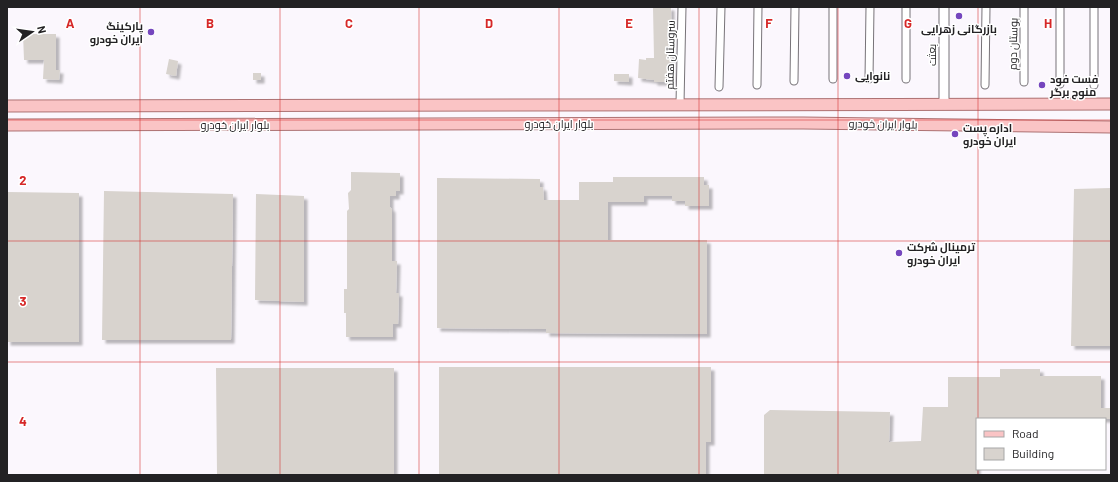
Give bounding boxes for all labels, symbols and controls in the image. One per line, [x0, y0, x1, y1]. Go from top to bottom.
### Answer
marker: بازرگانی زهرایی [954, 11, 964, 21]
north arrow [12, 12, 52, 52]
text: A [66, 15, 75, 31]
text: B [206, 15, 214, 31]
text: C [345, 15, 353, 31]
text: D [485, 15, 493, 31]
text: E [625, 15, 633, 31]
text: F [765, 15, 773, 31]
text: G [904, 15, 912, 31]
text: H [1044, 15, 1052, 31]
street label: بوستان دوم [1006, 18, 1021, 70]
place label: پارکینگ ایران خودرو [90, 19, 143, 47]
street label: سروستان هفتم [662, 20, 679, 90]
place label: بازرگانی زهرایی [921, 22, 997, 36]
text: N [35, 25, 49, 35]
marker: پارکینگ ایران خودرو [146, 27, 156, 37]
street label: بعثت [925, 44, 938, 66]
place label: نانوایی [855, 69, 890, 84]
marker: نانوایی [842, 71, 852, 81]
place label: فست فود منوچ برگر [1049, 72, 1098, 100]
marker: فست فود منوچ برگر [1037, 80, 1047, 90]
street label: بلوار ایران خودرو [848, 116, 918, 132]
street label: بلوار ایران خودرو [524, 117, 594, 131]
street label: بلوار ایران خودرو [200, 118, 270, 132]
place label: اداره پست ایران خودرو [963, 121, 1016, 149]
marker: اداره پست ایران خودرو [950, 129, 960, 139]
text: 2 [19, 172, 27, 188]
place label: ترمینال شرکت ایران خودرو [907, 240, 976, 268]
marker: ترمینال شرکت ایران خودرو [894, 248, 904, 258]
text: 3 [19, 293, 27, 309]
text: 4 [19, 413, 27, 429]
legend [976, 418, 1106, 470]
text: Road [1012, 426, 1039, 440]
text: Building [1012, 446, 1054, 460]

